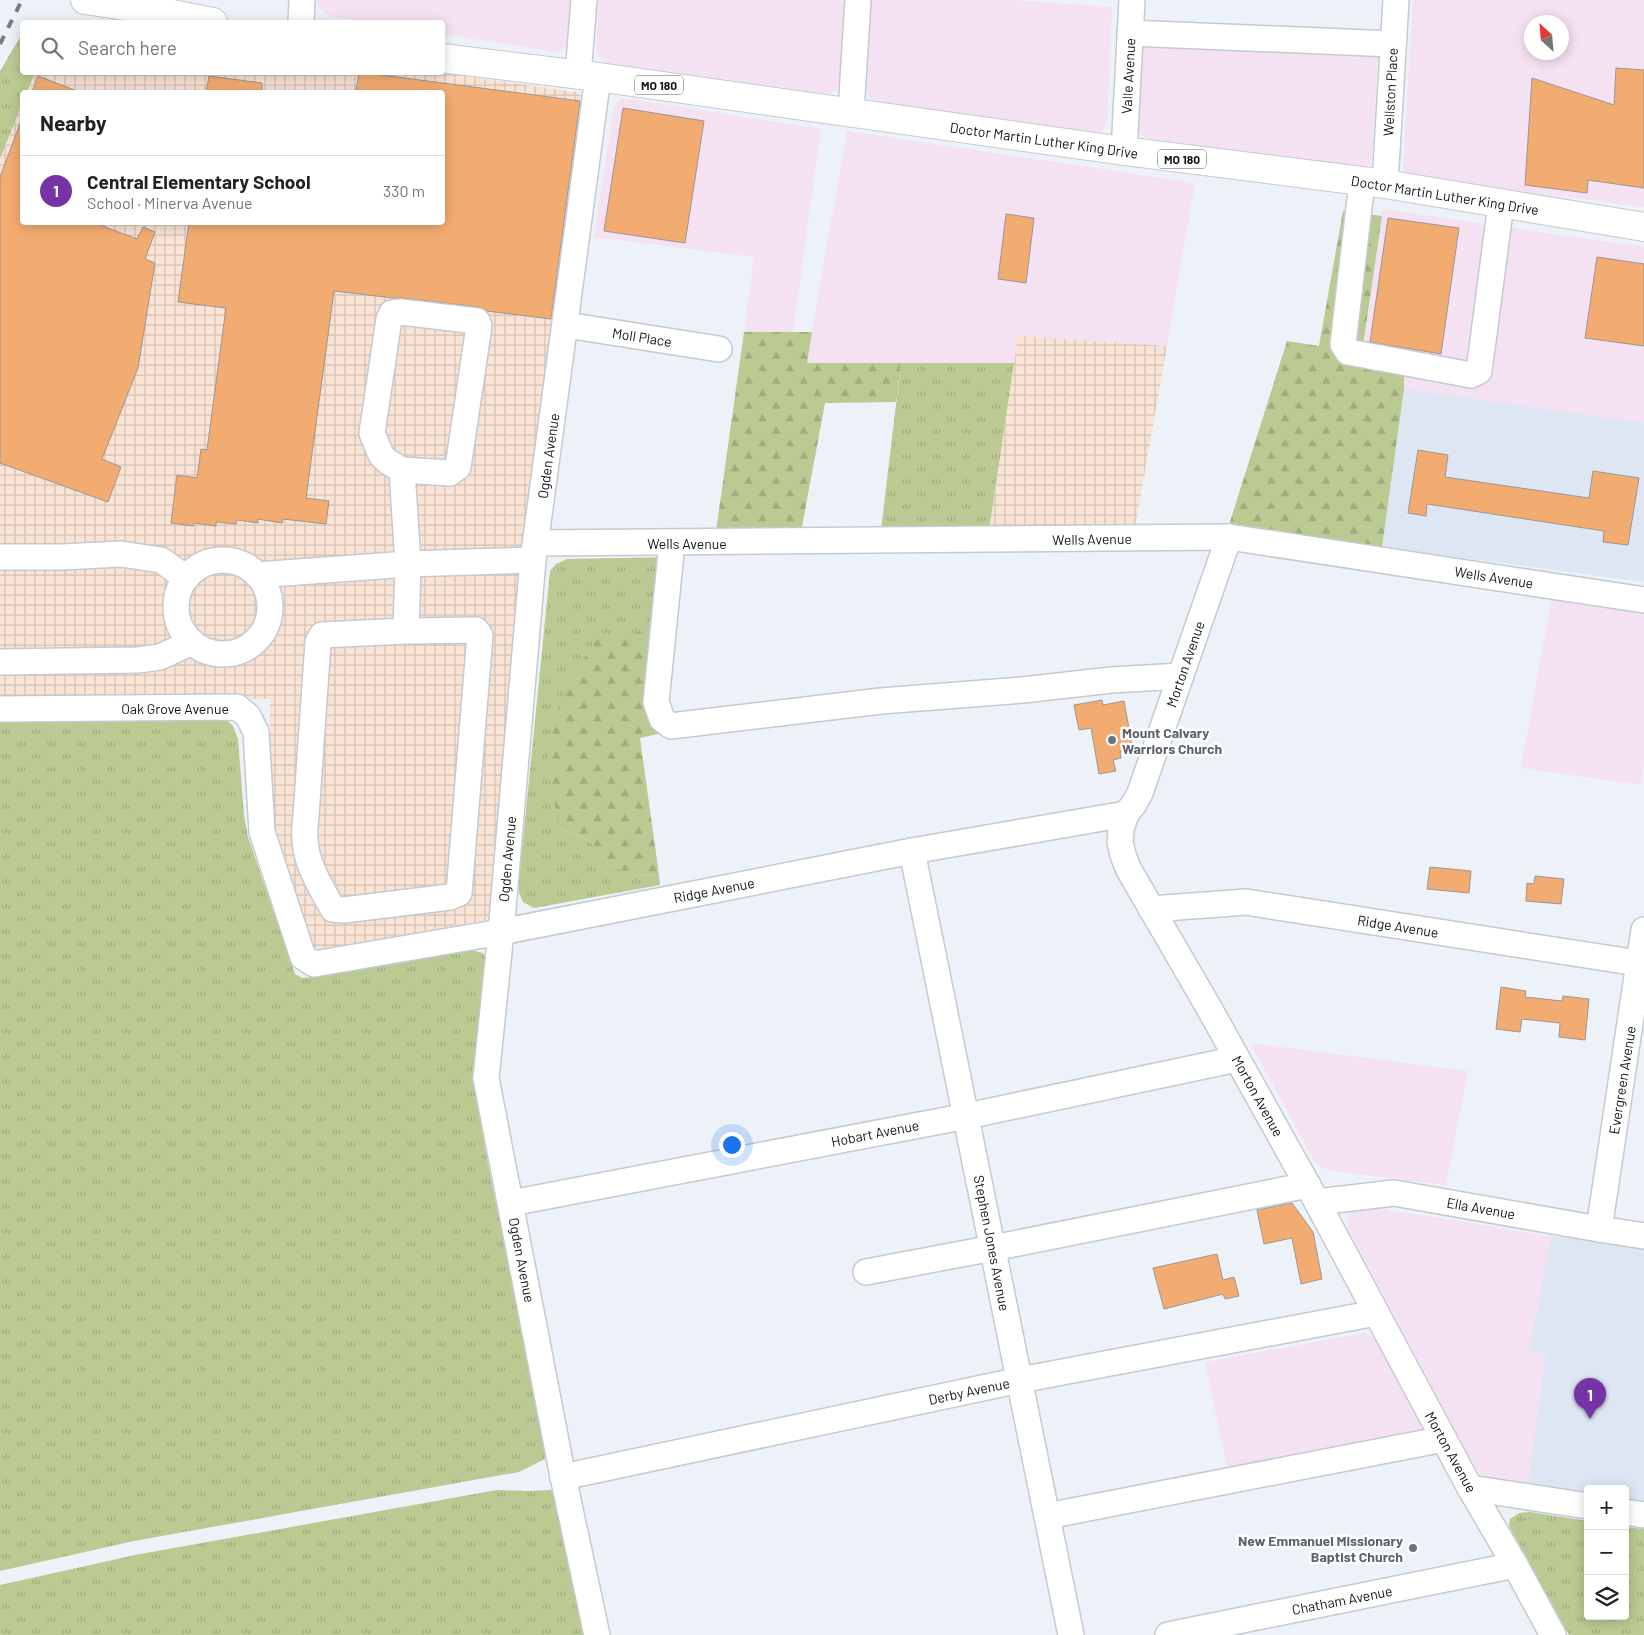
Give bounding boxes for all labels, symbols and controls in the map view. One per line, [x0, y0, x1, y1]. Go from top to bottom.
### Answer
north arrow [1524, 15, 1569, 60]
search box [20, 20, 445, 75]
icon: search [38, 34, 66, 62]
text: Search here [78, 36, 177, 59]
street label: Valle Avenue [1118, 38, 1138, 114]
street label: Wellston Place [1379, 47, 1401, 137]
road number: MO 180 [635, 76, 683, 94]
text: Nearby [40, 110, 106, 135]
street label: Doctor Martin Luther King Drive [949, 118, 1139, 162]
road number: MO 180 [1158, 150, 1206, 168]
text: Central Elementary School [87, 170, 311, 193]
street label: Doctor Martin Luther King Drive [1350, 172, 1540, 218]
text: 1 [53, 181, 59, 200]
text: 330 m [383, 181, 425, 200]
text: School · Minerva Avenue [87, 193, 253, 212]
street label: Moll Place [611, 324, 673, 350]
street label: Ogden Avenue [534, 412, 562, 500]
street label: Wells Avenue [1052, 530, 1132, 548]
street label: Wells Avenue [647, 535, 727, 552]
street label: Wells Avenue [1453, 562, 1535, 592]
street label: Morton Avenue [1162, 619, 1208, 709]
street label: Oak Grove Avenue [121, 700, 229, 717]
place label: Mount Calvary Warriors Church [1122, 724, 1222, 757]
marker: Mount Calvary Warriors Church [1106, 734, 1118, 746]
street label: Ogden Avenue [495, 815, 519, 903]
street label: Ridge Avenue [672, 874, 756, 906]
street label: Ridge Avenue [1356, 911, 1440, 941]
street label: Evergreen Avenue [1605, 1025, 1639, 1135]
street label: Morton Avenue [1229, 1052, 1287, 1140]
street label: Hobart Avenue [830, 1116, 920, 1150]
your location [719, 1132, 745, 1158]
street label: Stephen Jones Avenue [970, 1174, 1014, 1312]
street label: Ella Avenue [1445, 1194, 1517, 1222]
street label: Ogden Avenue [505, 1216, 539, 1304]
street label: Derby Avenue [927, 1374, 1011, 1408]
pin: 1 [1574, 1378, 1606, 1419]
street label: Morton Avenue [1422, 1408, 1480, 1496]
map controls [1584, 1485, 1629, 1620]
button: + [1584, 1485, 1629, 1530]
button: − [1584, 1530, 1629, 1575]
place label: New Emmanuel Missionary Baptist Church [1238, 1532, 1403, 1565]
marker: New Emmanuel Missionary Baptist Church [1407, 1542, 1419, 1554]
button: layers [1584, 1575, 1629, 1620]
street label: Chatham Avenue [1290, 1582, 1394, 1618]

